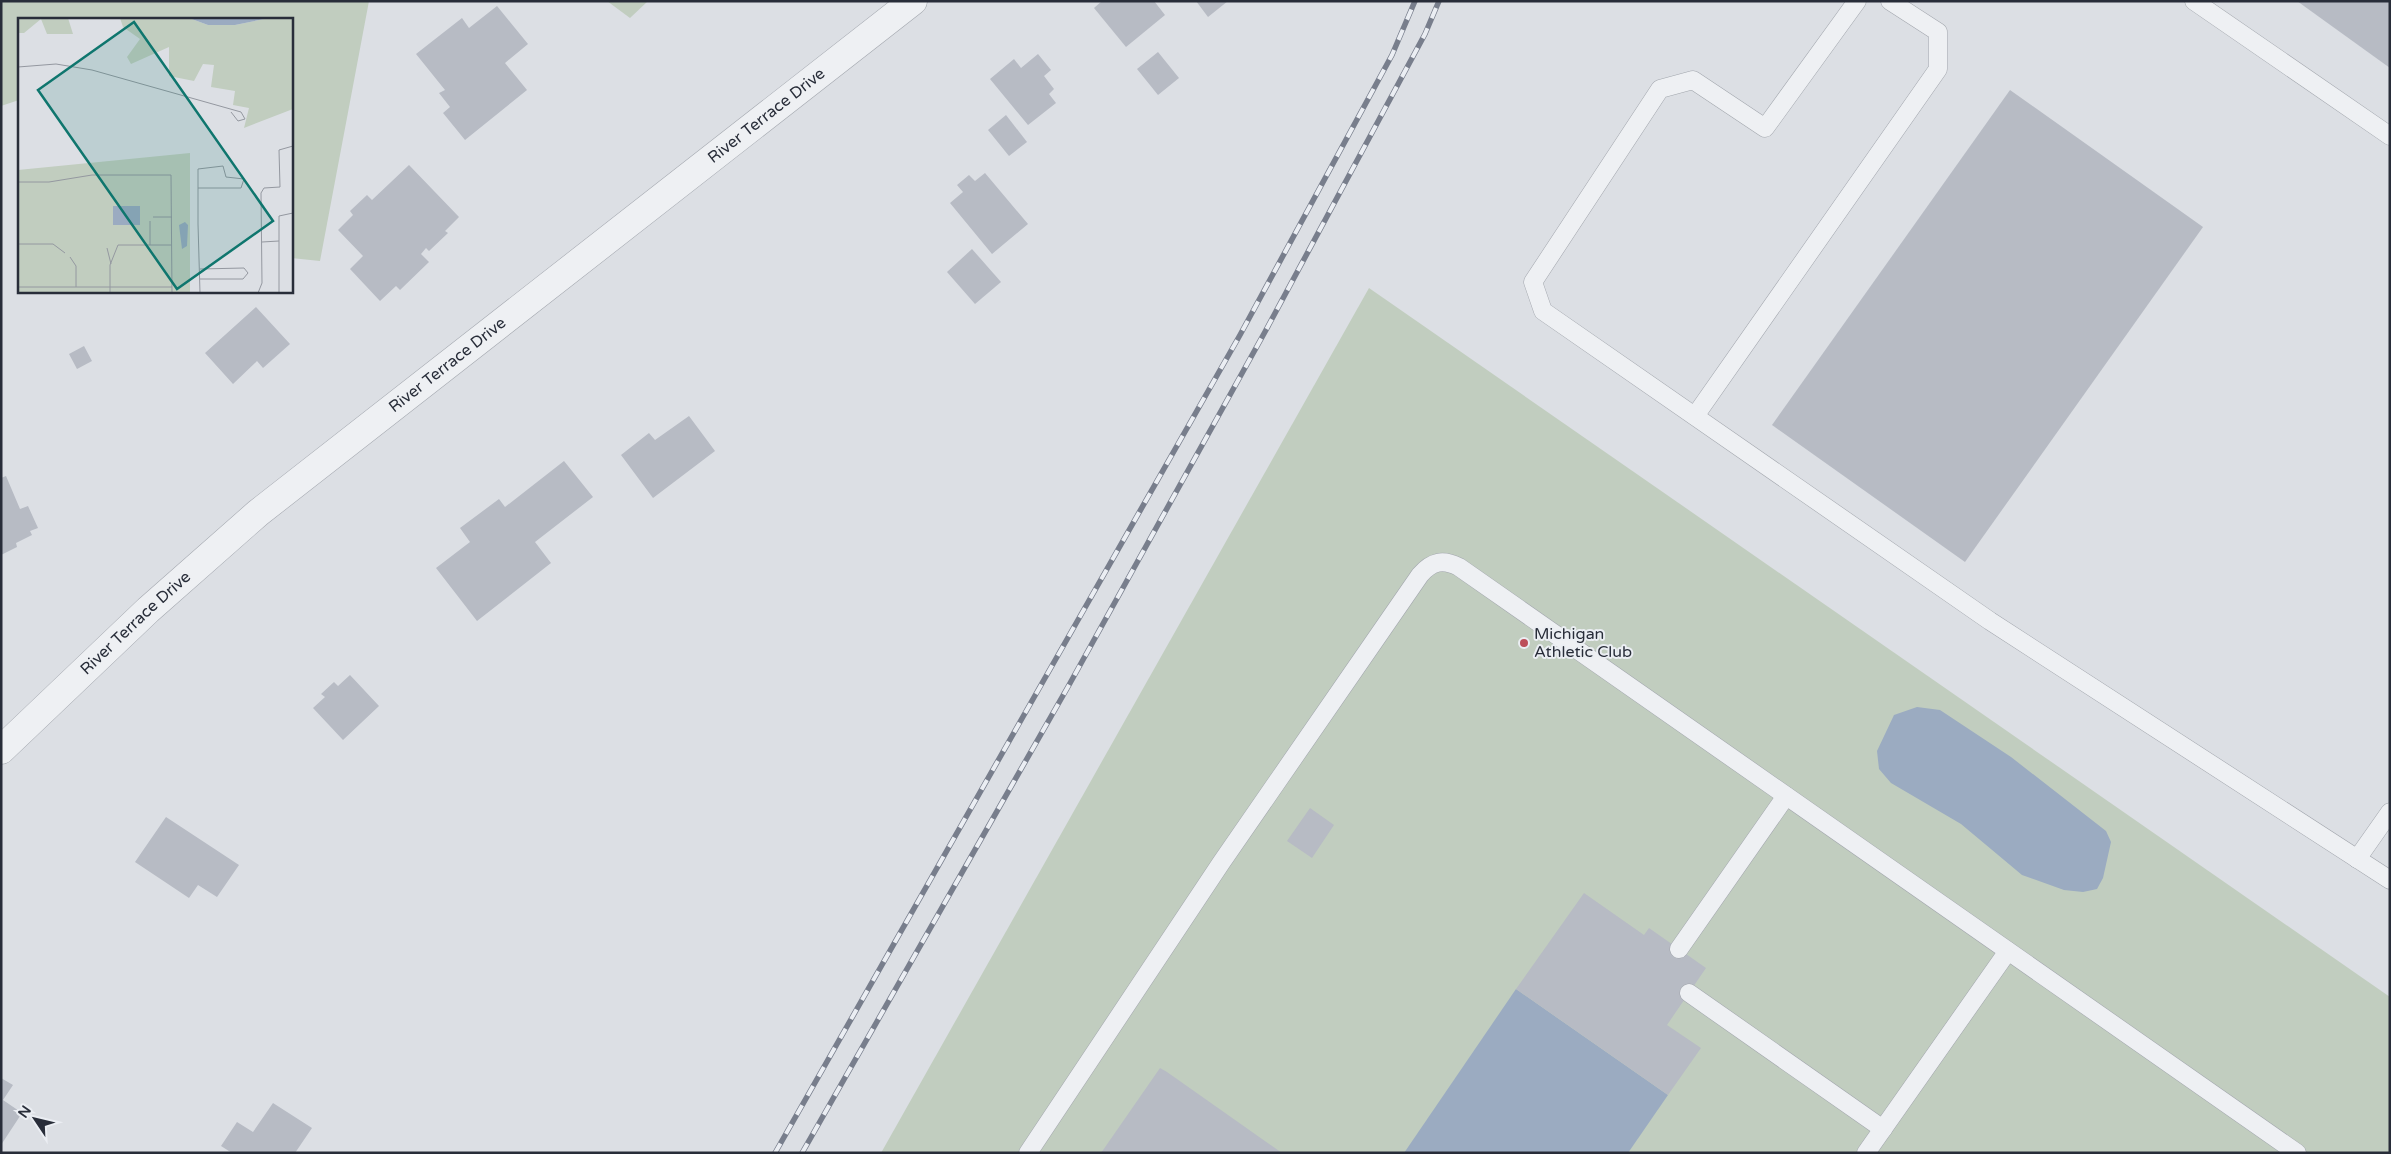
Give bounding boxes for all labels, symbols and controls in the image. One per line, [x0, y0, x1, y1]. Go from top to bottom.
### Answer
inset map [18, 18, 292, 292]
street label: River Terrace Drive [704, 64, 829, 168]
street label: River Terrace Drive [385, 313, 510, 417]
street label: River Terrace Drive [76, 567, 195, 679]
place label: Michigan Athletic Club [1534, 624, 1632, 662]
marker: Michigan Athletic Club [1518, 637, 1530, 649]
north arrow [10, 1094, 60, 1144]
text: N [15, 1102, 35, 1121]

